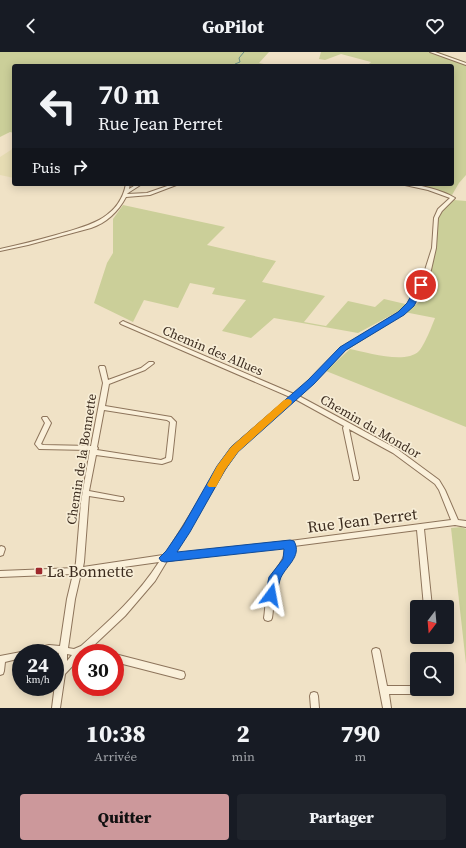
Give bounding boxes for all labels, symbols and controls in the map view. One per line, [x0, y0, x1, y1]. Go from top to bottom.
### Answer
text: GoPilot [202, 14, 264, 39]
icon: back [20, 15, 42, 37]
icon: heart [424, 15, 446, 37]
text: 70 m [98, 75, 160, 113]
icon: left [32, 80, 84, 132]
text: Rue Jean Perret [98, 111, 222, 136]
icon: right [69, 156, 91, 178]
text: Puis [32, 157, 61, 178]
pin [404, 268, 438, 302]
icon: arrive [410, 274, 432, 296]
street label: Chemin des Allues [160, 322, 266, 379]
street label: Chemin du Mondor [317, 391, 425, 462]
street label: Chemin de la Bonnette [63, 392, 100, 526]
street label: Rue Jean Perret [306, 502, 419, 538]
place label: La Bonnette [47, 560, 134, 582]
marker: La Bonnette [34, 566, 44, 576]
position arrow [250, 574, 292, 616]
north arrow [410, 600, 454, 644]
map controls [410, 600, 454, 696]
speed limit sign: 30 [72, 644, 124, 696]
text: 24 [27, 651, 49, 679]
button: search [410, 652, 454, 696]
text: km/h [26, 673, 50, 686]
text: 10:38 [86, 717, 146, 750]
text: 2 [237, 717, 250, 750]
text: 790 [341, 717, 380, 750]
text: Arrivée [94, 748, 137, 765]
text: min [231, 748, 255, 765]
text: m [355, 748, 366, 765]
button: Quitter [20, 794, 229, 840]
button: Partager [237, 794, 446, 840]

